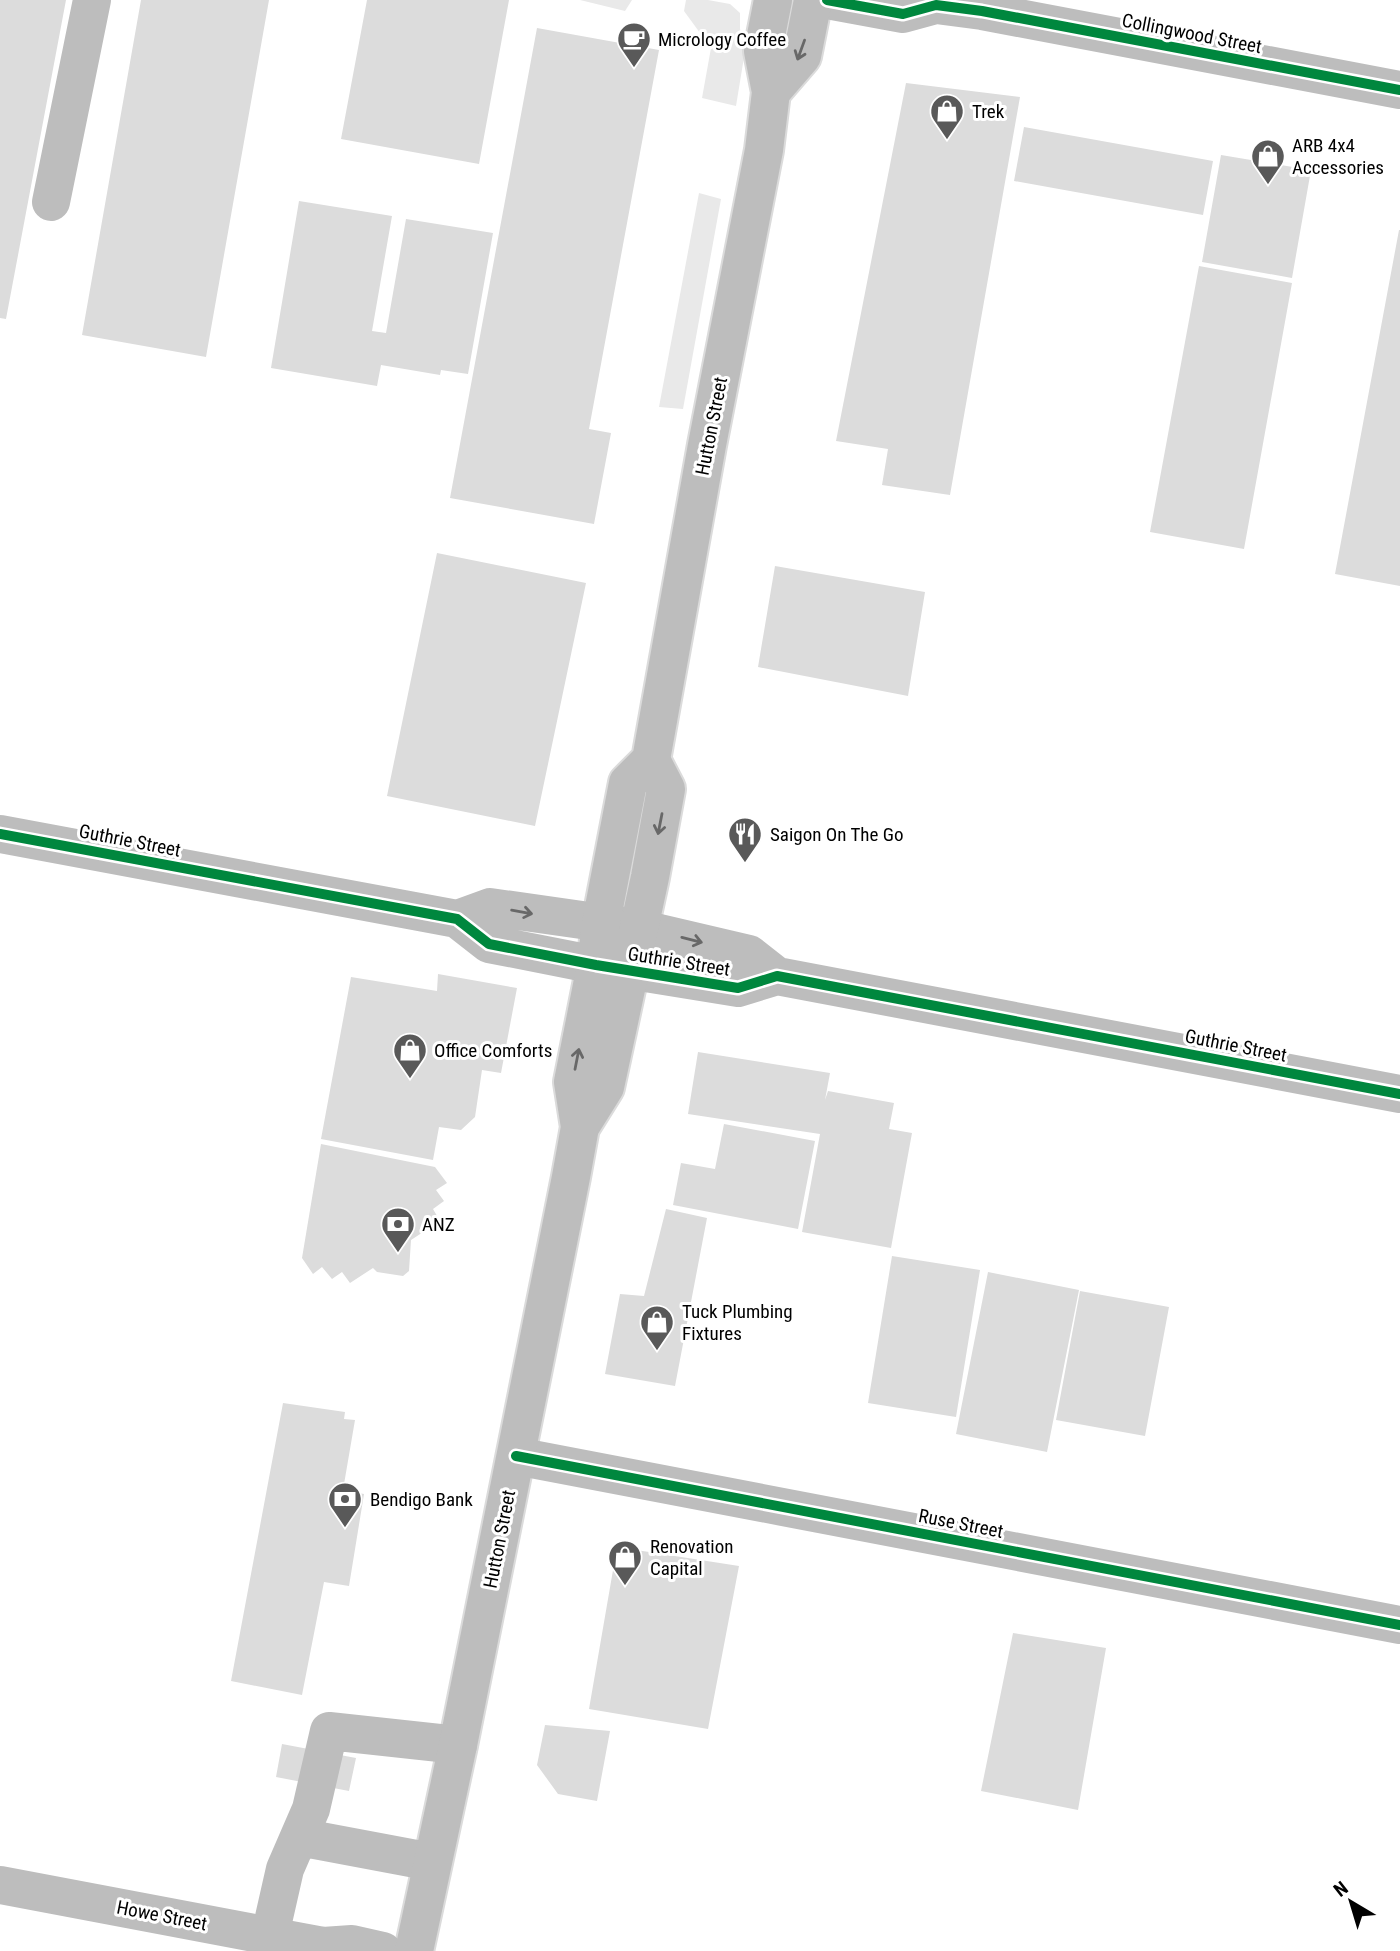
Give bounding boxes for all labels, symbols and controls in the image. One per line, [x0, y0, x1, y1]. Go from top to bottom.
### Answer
street label: Collingwood Street [1120, 9, 1264, 58]
cafe icon: Micrology Coffee [615, 20, 653, 69]
place label: Micrology Coffee [658, 28, 786, 51]
one-way arrow [794, 39, 806, 61]
shop icon: Trek [928, 92, 966, 141]
place label: Trek [972, 100, 1005, 123]
place label: ARB 4x4 Accessories [1292, 134, 1384, 179]
shop icon: ARB 4x4 Accessories [1249, 137, 1287, 186]
street label: Hutton Street [691, 375, 732, 477]
one-way arrow [652, 812, 666, 835]
restaurant icon: Saigon On The Go [726, 815, 764, 864]
street label: Guthrie Street [77, 819, 183, 862]
place label: Saigon On The Go [770, 823, 904, 846]
one-way arrow [510, 906, 533, 919]
one-way arrow [680, 934, 703, 948]
street label: Guthrie Street [626, 942, 732, 981]
street label: Guthrie Street [1183, 1024, 1289, 1067]
shop icon: Office Comforts [391, 1031, 429, 1080]
place label: Office Comforts [434, 1039, 552, 1062]
one-way arrow [571, 1048, 585, 1071]
bank icon: ANZ [379, 1205, 417, 1254]
place label: ANZ [422, 1213, 455, 1236]
place label: Tuck Plumbing Fixtures [682, 1300, 793, 1345]
shop icon: Tuck Plumbing Fixtures [638, 1303, 676, 1352]
bank icon: Bendigo Bank [326, 1480, 364, 1529]
place label: Bendigo Bank [370, 1488, 473, 1511]
street label: Hutton Street [479, 1488, 520, 1590]
street label: Ruse Street [917, 1504, 1005, 1543]
place label: Renovation Capital [650, 1535, 733, 1580]
shop icon: Renovation Capital [606, 1538, 644, 1587]
north arrow [1316, 1867, 1386, 1937]
text: N [1329, 1876, 1353, 1902]
street label: Howe Street [115, 1895, 209, 1936]

